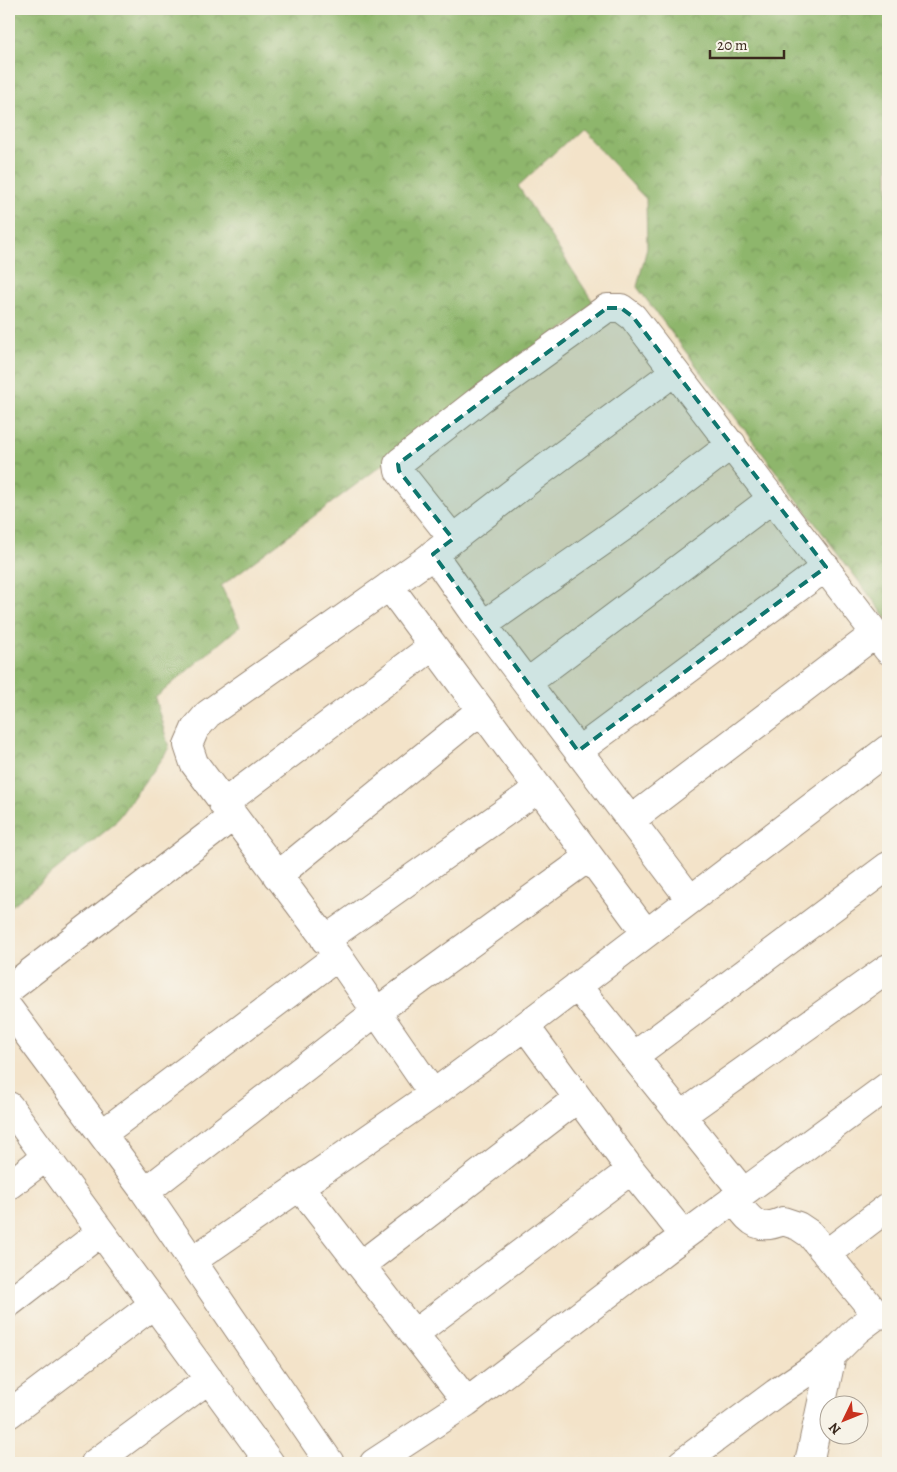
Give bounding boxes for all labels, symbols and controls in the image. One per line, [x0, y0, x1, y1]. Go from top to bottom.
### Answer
scale bar [710, 28, 783, 60]
text: 20 m [717, 35, 748, 55]
north arrow [820, 1394, 870, 1444]
text: N [824, 1418, 845, 1439]

